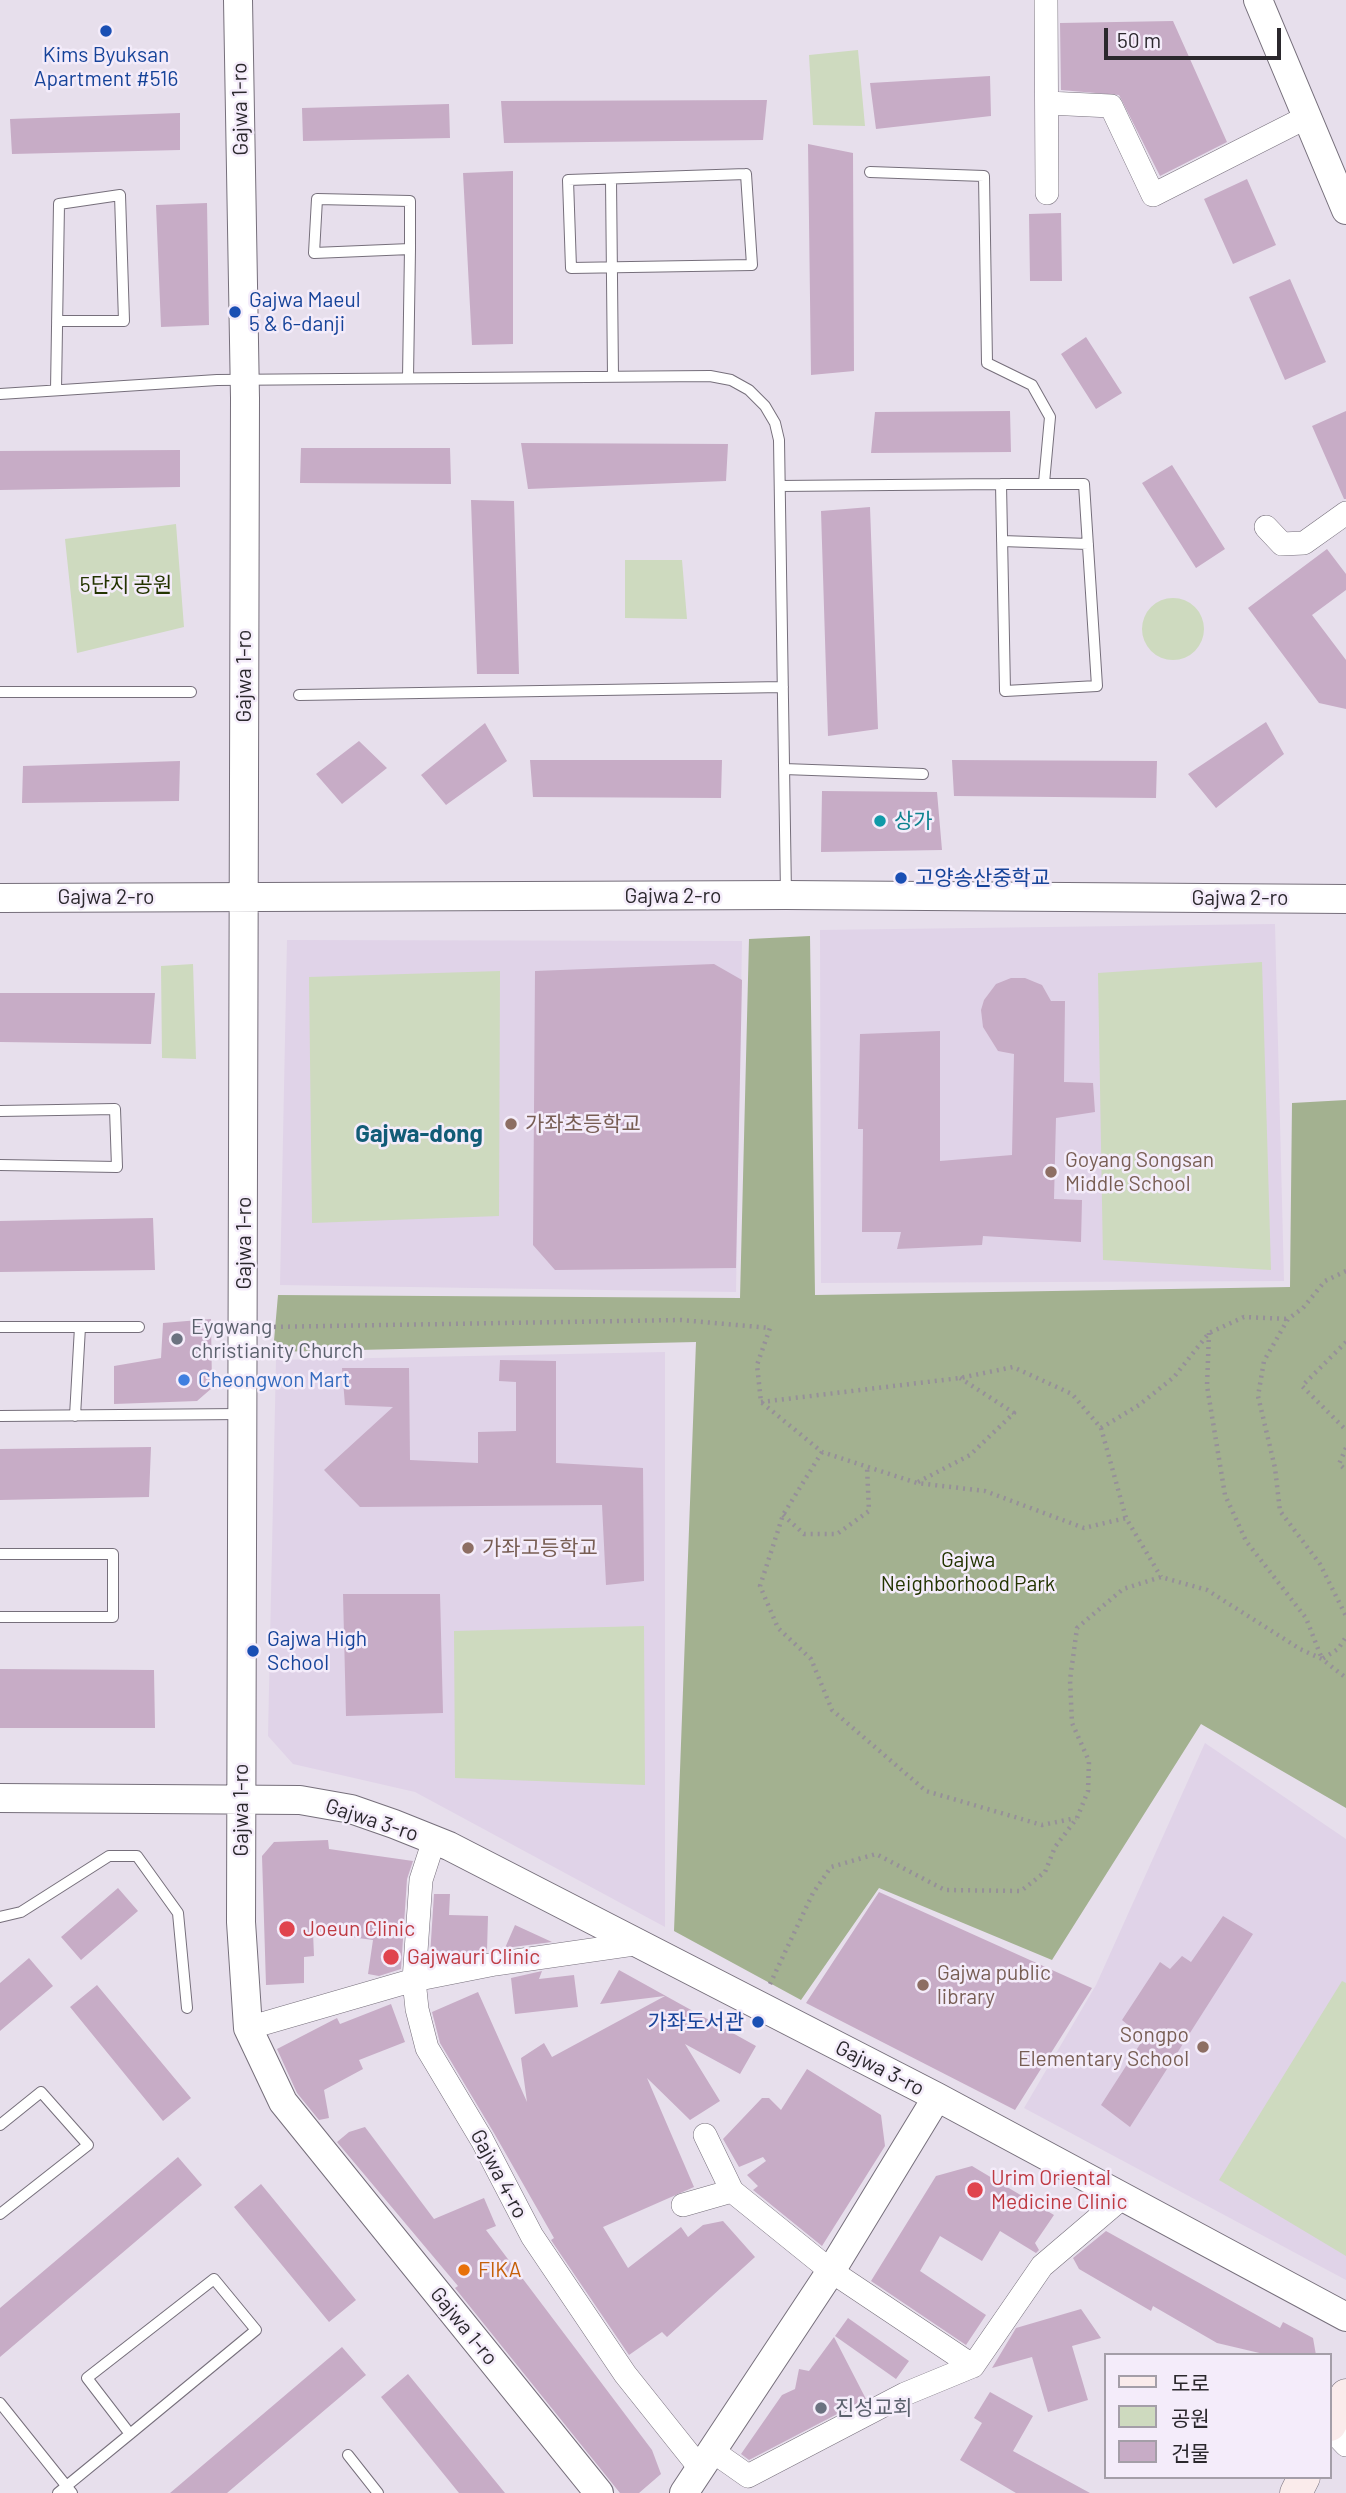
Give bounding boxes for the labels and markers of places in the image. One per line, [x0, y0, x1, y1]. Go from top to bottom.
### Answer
marker: Kims Byuksan Apartment #516 [98, 23, 114, 39]
place label: Kims Byuksan Apartment #516 [34, 42, 178, 92]
place label: Gajwa Maeul 5 & 6-danji [249, 287, 360, 337]
marker: Gajwa Maeul 5 & 6-danji [227, 304, 243, 320]
place label: 상가 [894, 808, 933, 834]
marker: 상가 [872, 813, 888, 829]
place label: 고양송산중학교 [915, 865, 1050, 891]
marker: 고양송산중학교 [893, 870, 909, 886]
place label: 가좌초등학교 [525, 1111, 641, 1137]
marker: 가좌초등학교 [503, 1116, 519, 1132]
place label: Goyang Songsan Middle School [1065, 1147, 1214, 1197]
marker: Goyang Songsan Middle School [1043, 1164, 1059, 1180]
place label: Eygwang christianity Church [191, 1314, 363, 1364]
marker: Eygwang christianity Church [169, 1331, 185, 1347]
place label: Cheongwon Mart [198, 1367, 350, 1393]
marker: Cheongwon Mart [176, 1372, 192, 1388]
place label: 가좌고등학교 [482, 1535, 598, 1561]
marker: 가좌고등학교 [460, 1540, 476, 1556]
place label: Gajwa High School [267, 1626, 367, 1676]
marker: Gajwa High School [245, 1643, 261, 1659]
place label: Joeun Clinic [303, 1916, 415, 1942]
marker: Joeun Clinic [277, 1919, 297, 1939]
place label: Gajwauri Clinic [407, 1944, 540, 1970]
marker: Gajwauri Clinic [381, 1947, 401, 1967]
place label: Gajwa public library [937, 1960, 1051, 2010]
marker: Gajwa public library [915, 1977, 931, 1993]
place label: 가좌도서관 [647, 2009, 744, 2035]
marker: 가좌도서관 [750, 2014, 766, 2030]
place label: Songpo Elementary School [1018, 2022, 1189, 2072]
marker: Songpo Elementary School [1195, 2039, 1211, 2055]
place label: Urim Oriental Medicine Clinic [991, 2165, 1127, 2215]
marker: Urim Oriental Medicine Clinic [965, 2180, 985, 2200]
place label: FIKA [478, 2257, 522, 2283]
marker: FIKA [456, 2262, 472, 2278]
place label: 진성교회 [835, 2395, 912, 2421]
marker: 진성교회 [813, 2400, 829, 2416]

